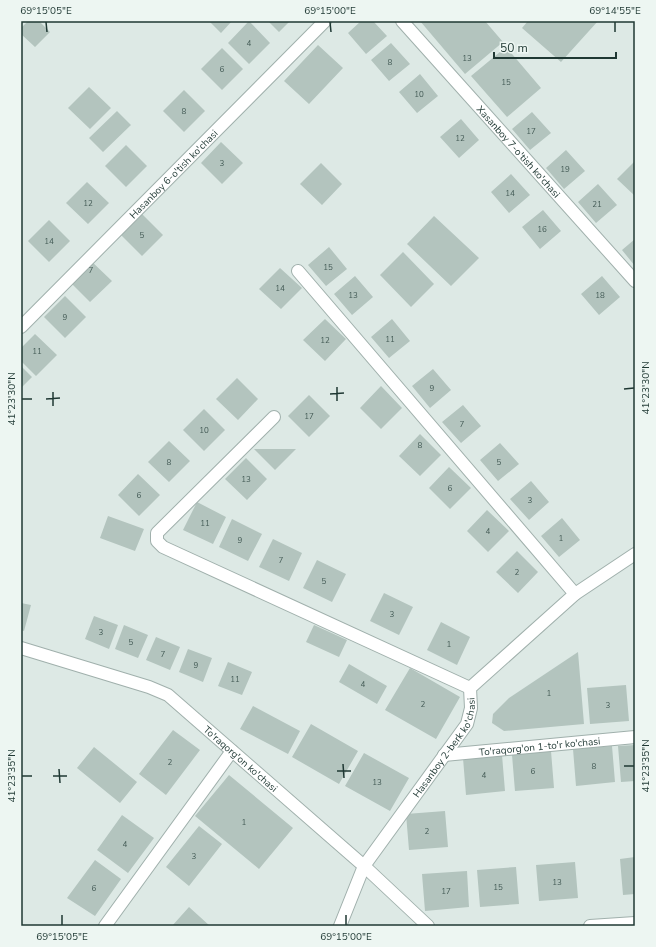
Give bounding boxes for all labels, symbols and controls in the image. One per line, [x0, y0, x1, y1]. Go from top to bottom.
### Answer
text: 69°15'05"E [20, 4, 72, 18]
text: 69°15'00"E [304, 4, 356, 18]
text: 69°14'55"E [589, 4, 641, 18]
scale bar [494, 34, 616, 60]
house number: 4 [247, 38, 252, 49]
text: 50 m [500, 40, 528, 56]
house number: 13 [462, 53, 472, 64]
house number: 8 [388, 57, 393, 68]
house number: 6 [220, 64, 225, 75]
house number: 15 [501, 77, 511, 88]
house number: 10 [414, 89, 424, 100]
street label: Xasanboy 7-o'tish ko'chasi [473, 103, 563, 201]
house number: 8 [182, 106, 187, 117]
house number: 17 [526, 126, 536, 137]
street label: Hasanboy 6-o'tish ko'chasi [127, 127, 221, 222]
house number: 12 [455, 133, 465, 144]
house number: 3 [220, 158, 225, 169]
house number: 19 [560, 164, 570, 175]
house number: 14 [505, 188, 515, 199]
house number: 12 [83, 198, 93, 209]
house number: 21 [592, 199, 602, 210]
house number: 16 [537, 224, 547, 235]
house number: 5 [140, 230, 145, 241]
house number: 14 [44, 236, 54, 247]
house number: 15 [323, 262, 333, 273]
house number: 7 [89, 265, 94, 276]
house number: 14 [275, 283, 285, 294]
house number: 13 [348, 290, 358, 301]
house number: 18 [595, 290, 605, 301]
house number: 9 [63, 312, 68, 323]
house number: 11 [385, 334, 395, 345]
house number: 12 [320, 335, 330, 346]
house number: 11 [32, 346, 42, 357]
text: 41°23'30"N [639, 361, 653, 415]
text: 41°23'30"N [5, 372, 19, 426]
house number: 9 [430, 383, 435, 394]
house number: 17 [304, 411, 314, 422]
house number: 7 [460, 419, 465, 430]
house number: 10 [199, 425, 209, 436]
house number: 8 [418, 440, 423, 451]
house number: 8 [167, 457, 172, 468]
house number: 5 [497, 457, 502, 468]
house number: 13 [241, 474, 251, 485]
house number: 6 [448, 483, 453, 494]
house number: 6 [137, 490, 142, 501]
house number: 3 [528, 495, 533, 506]
house number: 11 [200, 518, 210, 529]
house number: 4 [486, 526, 491, 537]
house number: 1 [559, 533, 564, 544]
house number: 9 [238, 535, 243, 546]
house number: 7 [279, 555, 284, 566]
house number: 2 [515, 567, 520, 578]
house number: 5 [322, 576, 327, 587]
house number: 3 [390, 609, 395, 620]
house number: 3 [99, 627, 104, 638]
house number: 5 [129, 637, 134, 648]
house number: 1 [447, 639, 452, 650]
house number: 7 [161, 649, 166, 660]
house number: 9 [194, 660, 199, 671]
house number: 11 [230, 674, 240, 685]
house number: 4 [361, 679, 366, 690]
house number: 1 [547, 688, 552, 699]
street label: Hasanboy 2-berk ko'chasi [410, 697, 479, 801]
house number: 2 [421, 699, 426, 710]
house number: 3 [606, 700, 611, 711]
street label: To'raqorg'on ko'chasi [200, 723, 280, 795]
street label: To'raqorg'on 1-to'r ko'chasi [478, 734, 601, 760]
text: 41°23'35"N [639, 739, 653, 793]
text: 41°23'35"N [5, 749, 19, 803]
house number: 2 [168, 757, 173, 768]
house number: 8 [592, 761, 597, 772]
house number: 6 [531, 766, 536, 777]
house number: 4 [482, 770, 487, 781]
house number: 13 [372, 777, 382, 788]
house number: 1 [242, 817, 247, 828]
house number: 2 [425, 826, 430, 837]
house number: 4 [123, 839, 128, 850]
house number: 3 [192, 851, 197, 862]
house number: 13 [552, 877, 562, 888]
house number: 15 [493, 882, 503, 893]
house number: 6 [92, 883, 97, 894]
house number: 17 [441, 886, 451, 897]
text: 69°15'05"E [36, 930, 88, 944]
text: 69°15'00"E [320, 930, 372, 944]

